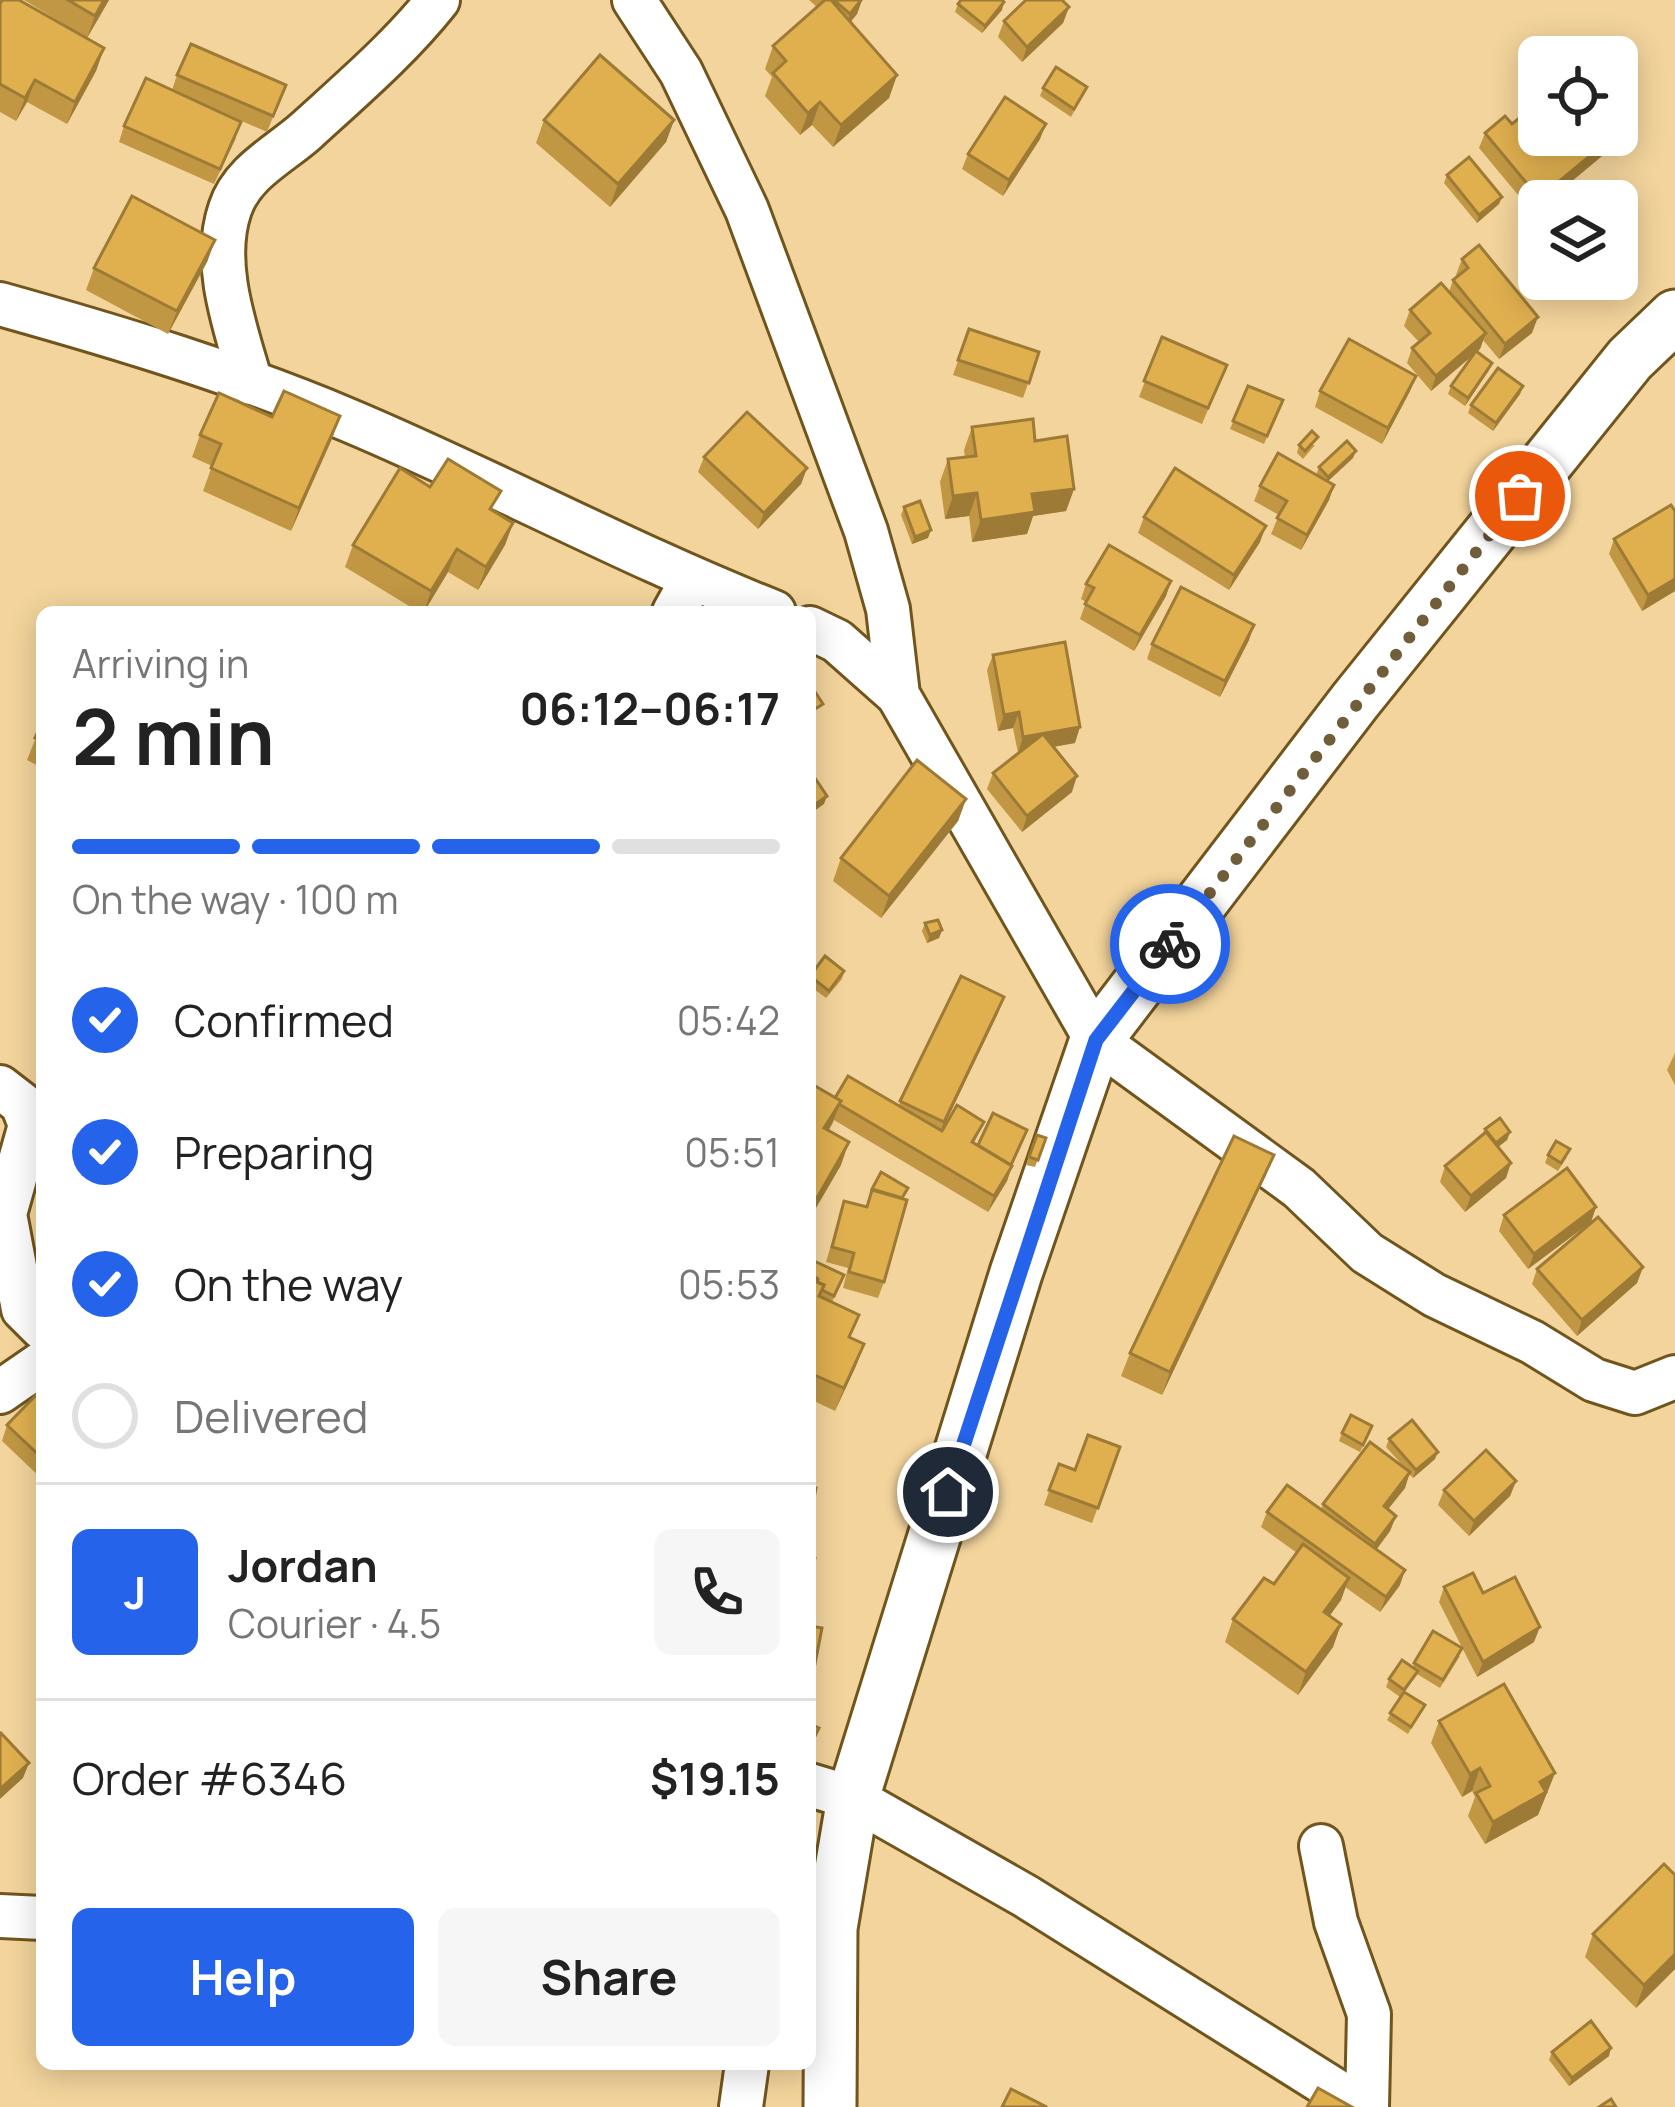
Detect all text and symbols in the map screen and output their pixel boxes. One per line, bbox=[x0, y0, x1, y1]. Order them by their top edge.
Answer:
map controls bbox=[1518, 36, 1638, 300]
button: locate bbox=[1518, 36, 1638, 156]
button: layers bbox=[1518, 180, 1638, 300]
pin bbox=[1469, 445, 1571, 547]
icon: bag bbox=[1487, 463, 1553, 529]
text: Arriving in bbox=[72, 636, 249, 690]
text: 06:12–06:17 bbox=[519, 677, 780, 739]
text: 2 min bbox=[72, 682, 275, 788]
text: On the way · 100 m bbox=[72, 872, 399, 926]
courier bbox=[1110, 884, 1230, 1004]
icon: bike bbox=[1137, 911, 1203, 977]
icon: check bbox=[72, 987, 138, 1053]
text: Confirmed bbox=[174, 989, 394, 1051]
text: 05:42 bbox=[677, 993, 780, 1047]
icon: check bbox=[72, 1119, 138, 1185]
text: Preparing bbox=[174, 1121, 374, 1183]
text: 05:51 bbox=[684, 1125, 780, 1179]
icon: check bbox=[72, 1251, 138, 1317]
text: On the way bbox=[174, 1253, 403, 1315]
text: 05:53 bbox=[678, 1257, 780, 1311]
text: Delivered bbox=[174, 1385, 369, 1447]
pin bbox=[897, 1441, 999, 1543]
icon: home bbox=[915, 1459, 981, 1525]
button: phone bbox=[654, 1529, 780, 1655]
text: Jordan bbox=[228, 1534, 378, 1596]
text: J bbox=[124, 1561, 146, 1623]
text: Courier · 4.5 bbox=[228, 1596, 441, 1650]
text: Order #6346 bbox=[72, 1747, 347, 1809]
text: $19.15 bbox=[650, 1747, 780, 1809]
button: Help bbox=[72, 1908, 414, 2046]
button: Share bbox=[438, 1908, 780, 2046]

